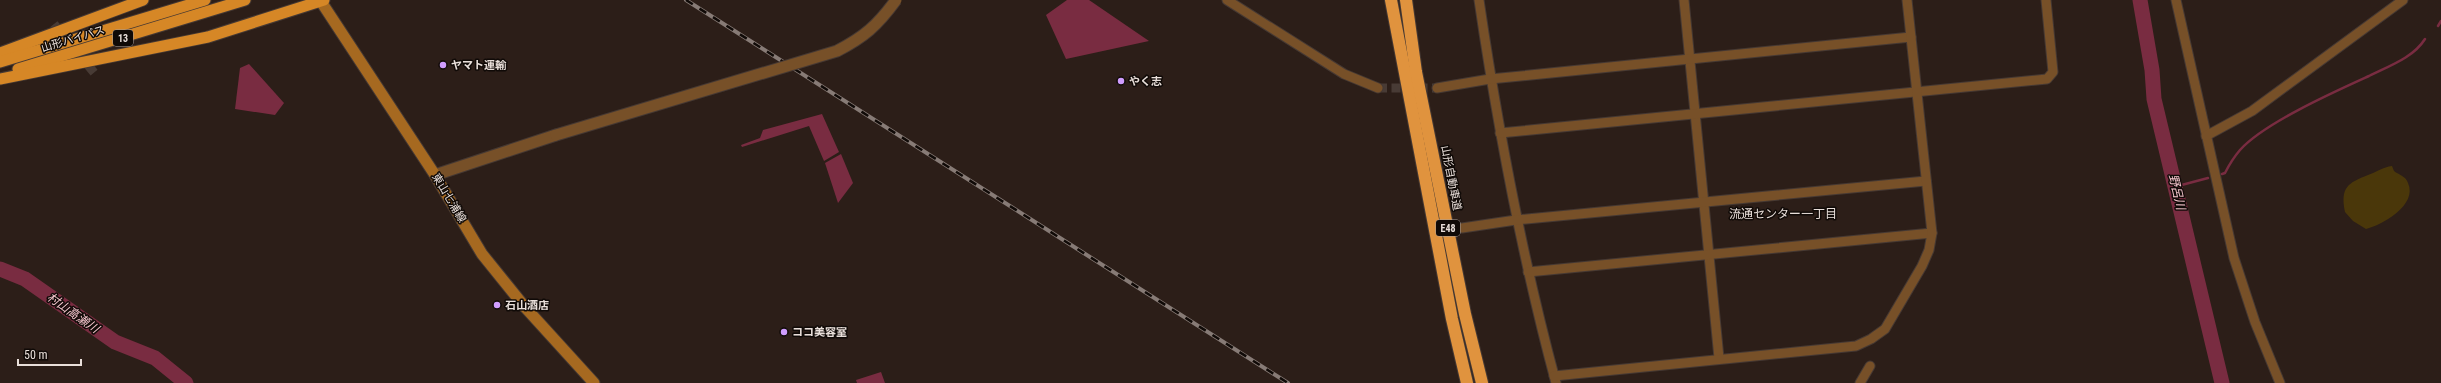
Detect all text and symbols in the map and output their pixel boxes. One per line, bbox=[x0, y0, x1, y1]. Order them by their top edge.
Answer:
street label: 山形バイパス bbox=[40, 23, 106, 55]
road number: 13 bbox=[113, 30, 133, 46]
place label: ヤマト運輸 bbox=[451, 59, 507, 72]
marker: ヤマト運輸 bbox=[438, 60, 448, 70]
place label: やく志 bbox=[1129, 75, 1162, 88]
marker: やく志 bbox=[1116, 76, 1126, 86]
street label: 山形自動車道 bbox=[1438, 144, 1464, 212]
street label: 東山七浦線 bbox=[429, 171, 469, 225]
water label: 野呂川 bbox=[2166, 173, 2188, 213]
district label: 流通センター一丁目 bbox=[1729, 207, 1837, 221]
road number: E48 bbox=[1436, 220, 1460, 236]
water label: 村山高瀬川 bbox=[44, 290, 103, 337]
place label: 石山酒店 bbox=[505, 299, 549, 312]
marker: 石山酒店 bbox=[492, 300, 502, 310]
place label: ココ美容室 bbox=[792, 326, 847, 339]
marker: ココ美容室 bbox=[779, 327, 789, 337]
scale bar bbox=[18, 341, 81, 367]
text: 50 m bbox=[24, 348, 48, 362]

